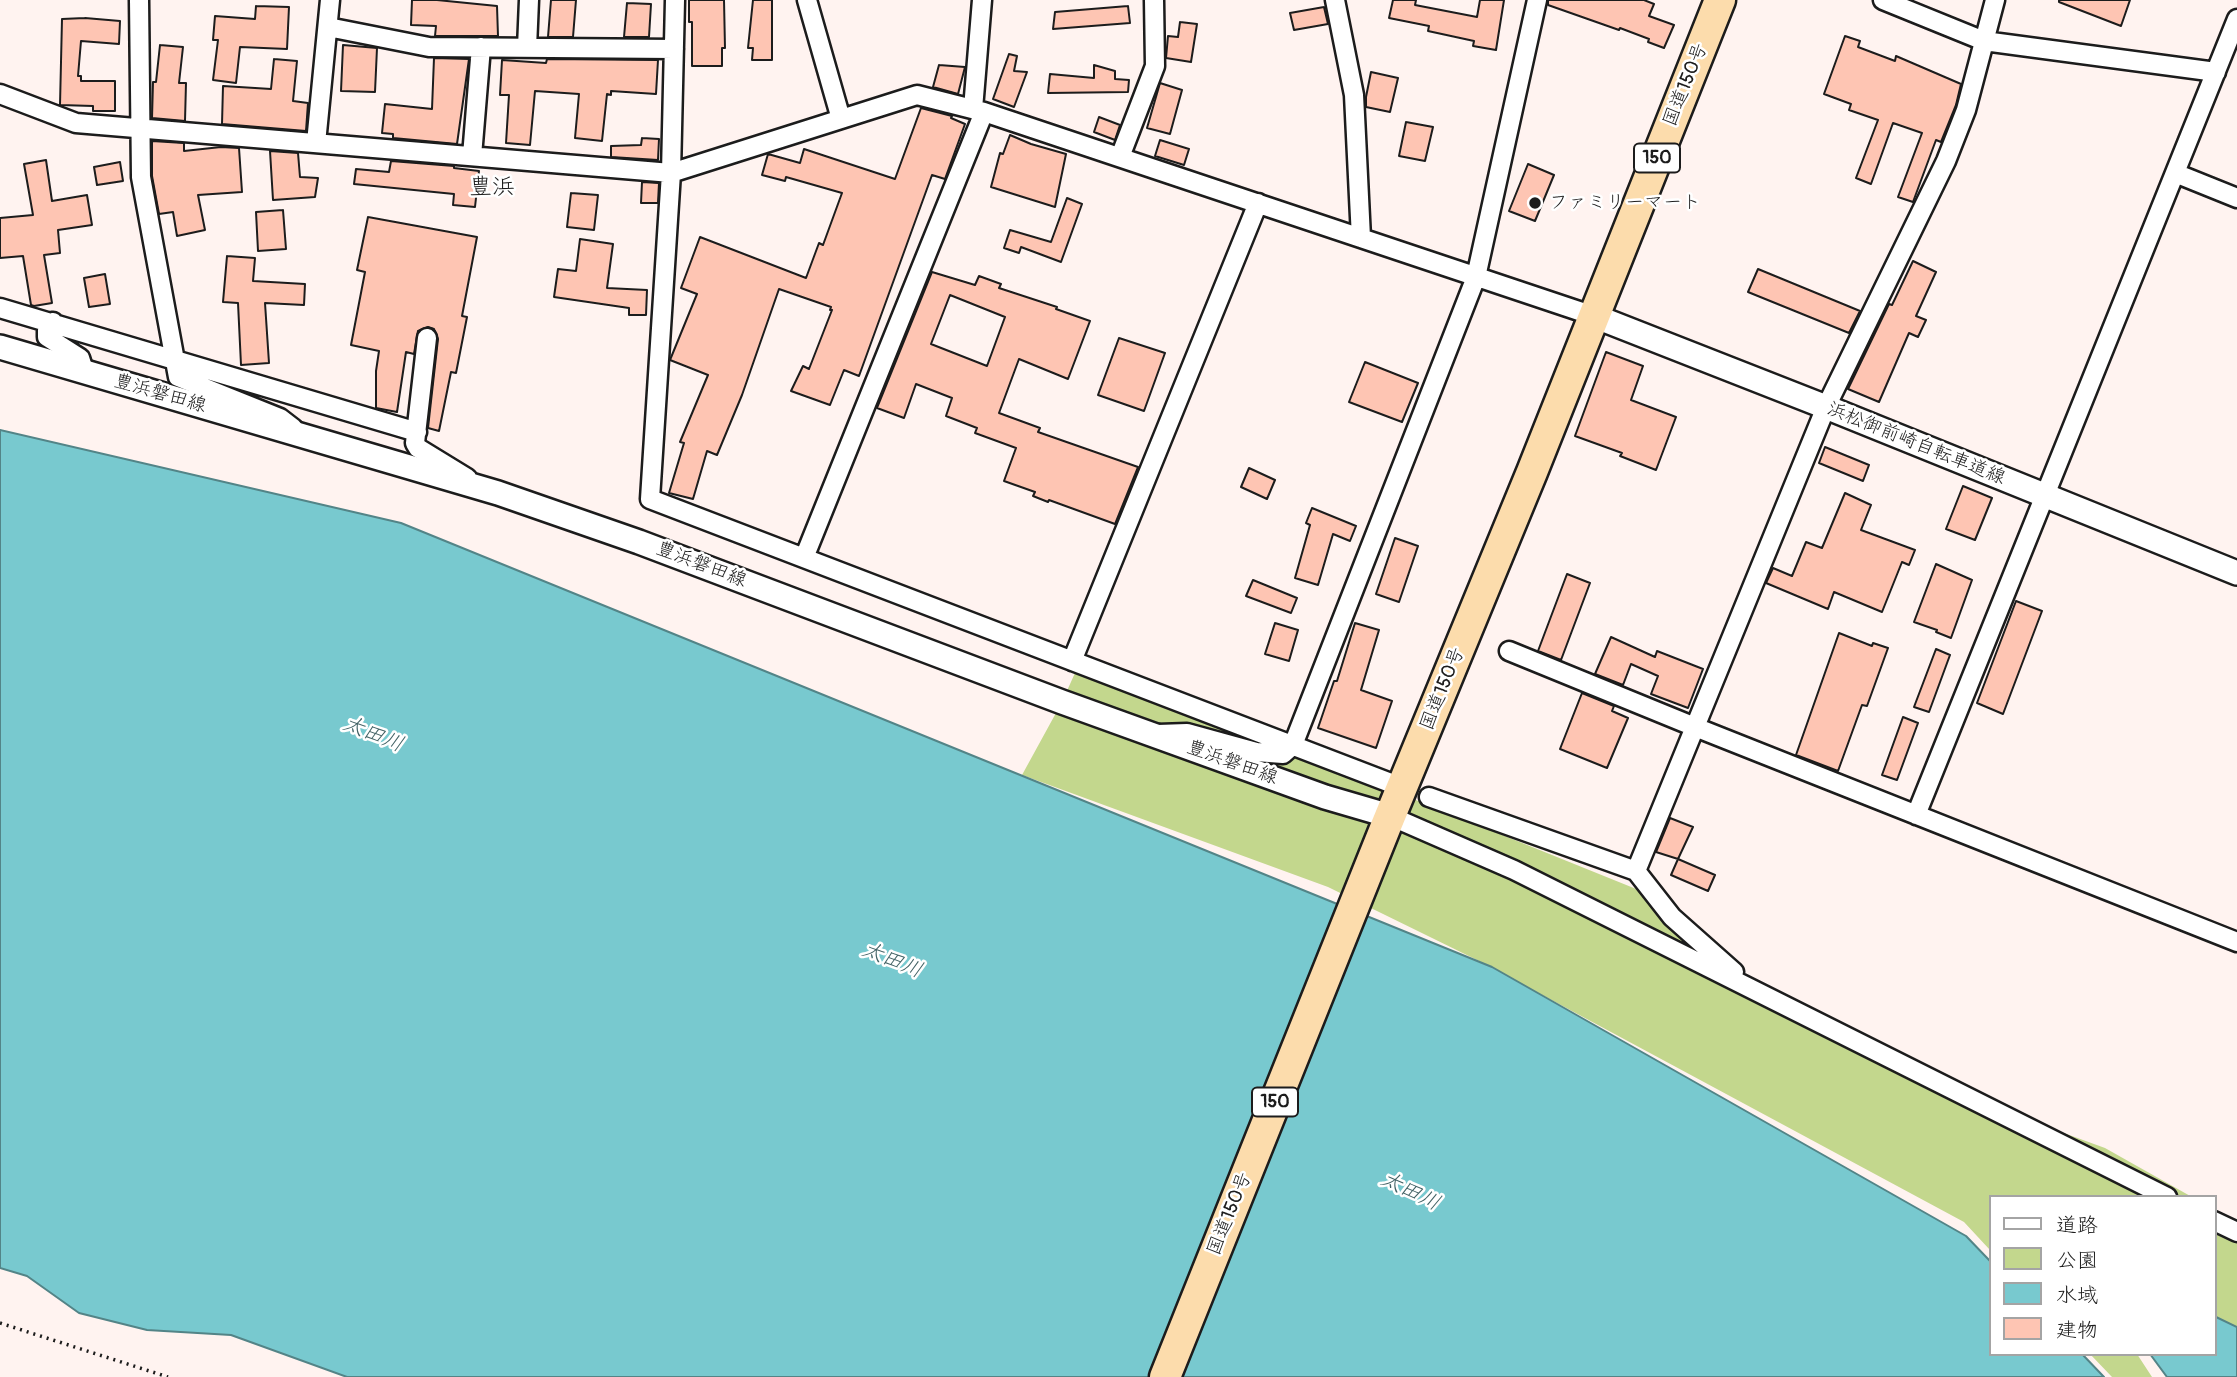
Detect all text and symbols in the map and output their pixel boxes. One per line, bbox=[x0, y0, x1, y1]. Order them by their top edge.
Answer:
street label: 国道150号 bbox=[1659, 40, 1713, 130]
road number: 150 bbox=[1634, 144, 1680, 173]
district label: 豊浜 bbox=[469, 174, 515, 202]
place label: ファミリーマート bbox=[1549, 192, 1701, 214]
marker: ファミリーマート bbox=[1527, 195, 1543, 211]
street label: 豊浜磐田線 bbox=[111, 370, 209, 418]
street label: 浜松御前崎自転車道線 bbox=[1824, 398, 2008, 490]
street label: 豊浜磐田線 bbox=[653, 537, 749, 593]
street label: 国道150号 bbox=[1416, 644, 1470, 734]
water label: 太田川 bbox=[339, 712, 407, 758]
street label: 豊浜磐田線 bbox=[1183, 736, 1281, 790]
water label: 太田川 bbox=[858, 938, 926, 984]
road number: 150 bbox=[1252, 1087, 1298, 1116]
water label: 太田川 bbox=[1376, 1167, 1444, 1217]
street label: 国道150号 bbox=[1203, 1169, 1257, 1259]
legend bbox=[1988, 1195, 2216, 1356]
text: 道路 bbox=[2056, 1212, 2098, 1239]
text: 公園 bbox=[2056, 1247, 2098, 1274]
text: 水域 bbox=[2056, 1282, 2098, 1309]
text: 建物 bbox=[2056, 1317, 2098, 1344]

